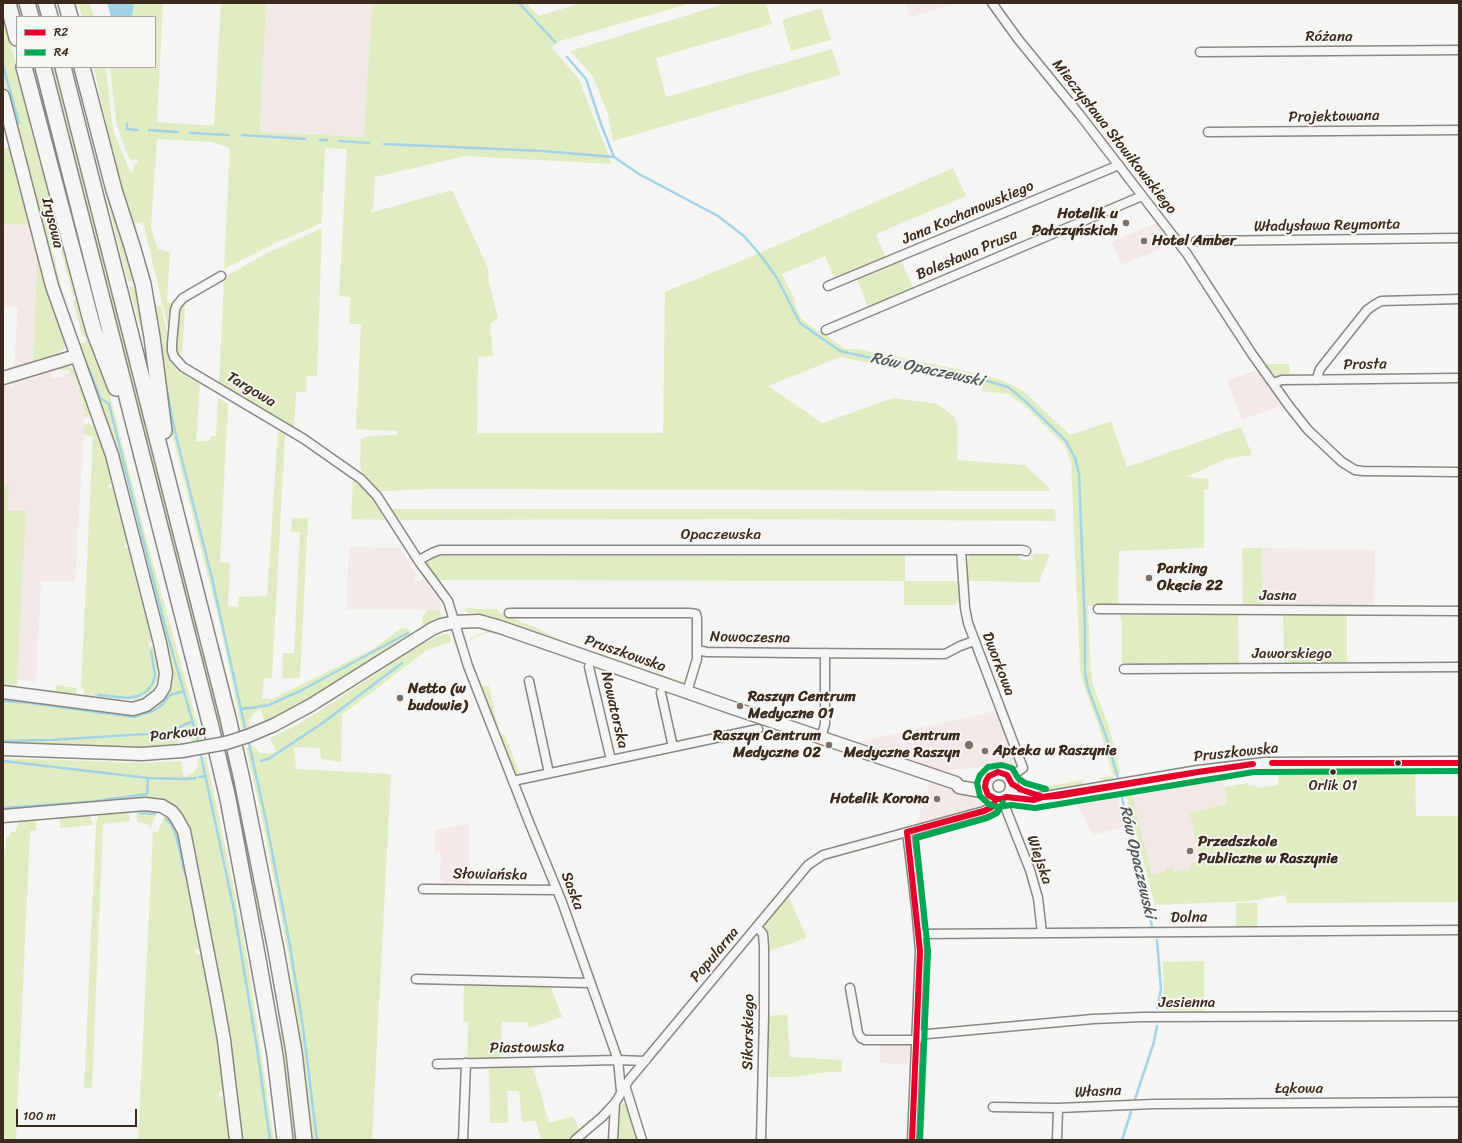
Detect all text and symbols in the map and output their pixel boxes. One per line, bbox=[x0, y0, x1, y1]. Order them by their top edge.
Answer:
legend bbox=[16, 16, 156, 68]
text: R2 bbox=[54, 21, 68, 43]
street label: Różana bbox=[1306, 28, 1352, 46]
text: R4 bbox=[54, 41, 69, 63]
street label: Mieczysława Słowikowskiego bbox=[1048, 56, 1180, 218]
street label: Projektowana bbox=[1288, 107, 1380, 127]
street label: Jana Kochanowskiego bbox=[899, 177, 1037, 249]
street label: Irysowa bbox=[37, 196, 67, 250]
place label: Hotelik u Pałczyńskich bbox=[1032, 205, 1118, 240]
street label: Władysława Reymonta bbox=[1254, 216, 1400, 236]
marker: Hotelik u Pałczyńskich bbox=[1121, 218, 1131, 228]
street label: Bolesława Prusa bbox=[914, 226, 1020, 284]
place label: Hotel Amber bbox=[1152, 232, 1236, 250]
marker: Hotel Amber bbox=[1139, 236, 1149, 246]
water label: Rów Opaczewski bbox=[869, 349, 985, 391]
street label: Prosta bbox=[1343, 356, 1387, 374]
street label: Targowa bbox=[223, 368, 279, 412]
street label: Opaczewska bbox=[681, 526, 761, 544]
place label: Parking Okęcie 22 bbox=[1157, 560, 1223, 595]
marker: Parking Okęcie 22 bbox=[1144, 573, 1154, 583]
street label: Jasna bbox=[1259, 587, 1297, 605]
street label: Nowoczesna bbox=[710, 628, 790, 648]
street label: Dworkowa bbox=[978, 630, 1018, 698]
street label: Pruszkowska bbox=[582, 632, 668, 676]
street label: Jaworskiego bbox=[1252, 645, 1332, 663]
street label: Nowatorska bbox=[596, 670, 632, 750]
place label: Netto (w budowie) bbox=[408, 680, 467, 715]
place label: Raszyn Centrum Medyczne 01 bbox=[748, 688, 856, 723]
marker: Netto (w budowie) bbox=[395, 693, 405, 703]
marker: Raszyn Centrum Medyczne 01 bbox=[735, 701, 745, 711]
street label: Parkowa bbox=[149, 722, 207, 746]
place label: Raszyn Centrum Medyczne 02 bbox=[713, 727, 821, 762]
place label: Centrum Medyczne Raszyn bbox=[844, 727, 960, 762]
marker: Centrum Medyczne Raszyn bbox=[963, 739, 975, 751]
marker: Raszyn Centrum Medyczne 02 bbox=[824, 740, 834, 750]
street label: Pruszkowska bbox=[1193, 740, 1279, 766]
place label: Apteka w Raszynie bbox=[993, 742, 1116, 760]
marker: Apteka w Raszynie bbox=[980, 746, 990, 756]
unlabelled marker bbox=[1393, 758, 1403, 768]
marker: Orlik 01 bbox=[1328, 767, 1338, 777]
place label: Orlik 01 bbox=[1309, 778, 1357, 794]
place label: Hotelik Korona bbox=[830, 790, 929, 808]
marker: Hotelik Korona bbox=[932, 794, 942, 804]
water label: Rów Opaczewski bbox=[1115, 804, 1159, 920]
street label: Wiejska bbox=[1022, 833, 1056, 887]
place label: Przedszkole Publiczne w Raszynie bbox=[1198, 833, 1338, 868]
marker: Przedszkole Publiczne w Raszynie bbox=[1185, 846, 1195, 856]
street label: Słowiańska bbox=[453, 865, 527, 885]
street label: Saska bbox=[557, 869, 587, 913]
street label: Dolna bbox=[1171, 909, 1207, 927]
street label: Popularna bbox=[687, 924, 743, 986]
street label: Sikorskiego bbox=[739, 994, 759, 1070]
street label: Jesienna bbox=[1159, 994, 1215, 1012]
street label: Piastowska bbox=[490, 1038, 564, 1058]
street label: Łąkowa bbox=[1275, 1080, 1323, 1098]
street label: Własna bbox=[1074, 1082, 1122, 1102]
scale bar bbox=[18, 1101, 139, 1127]
text: 100 m bbox=[23, 1105, 56, 1127]

